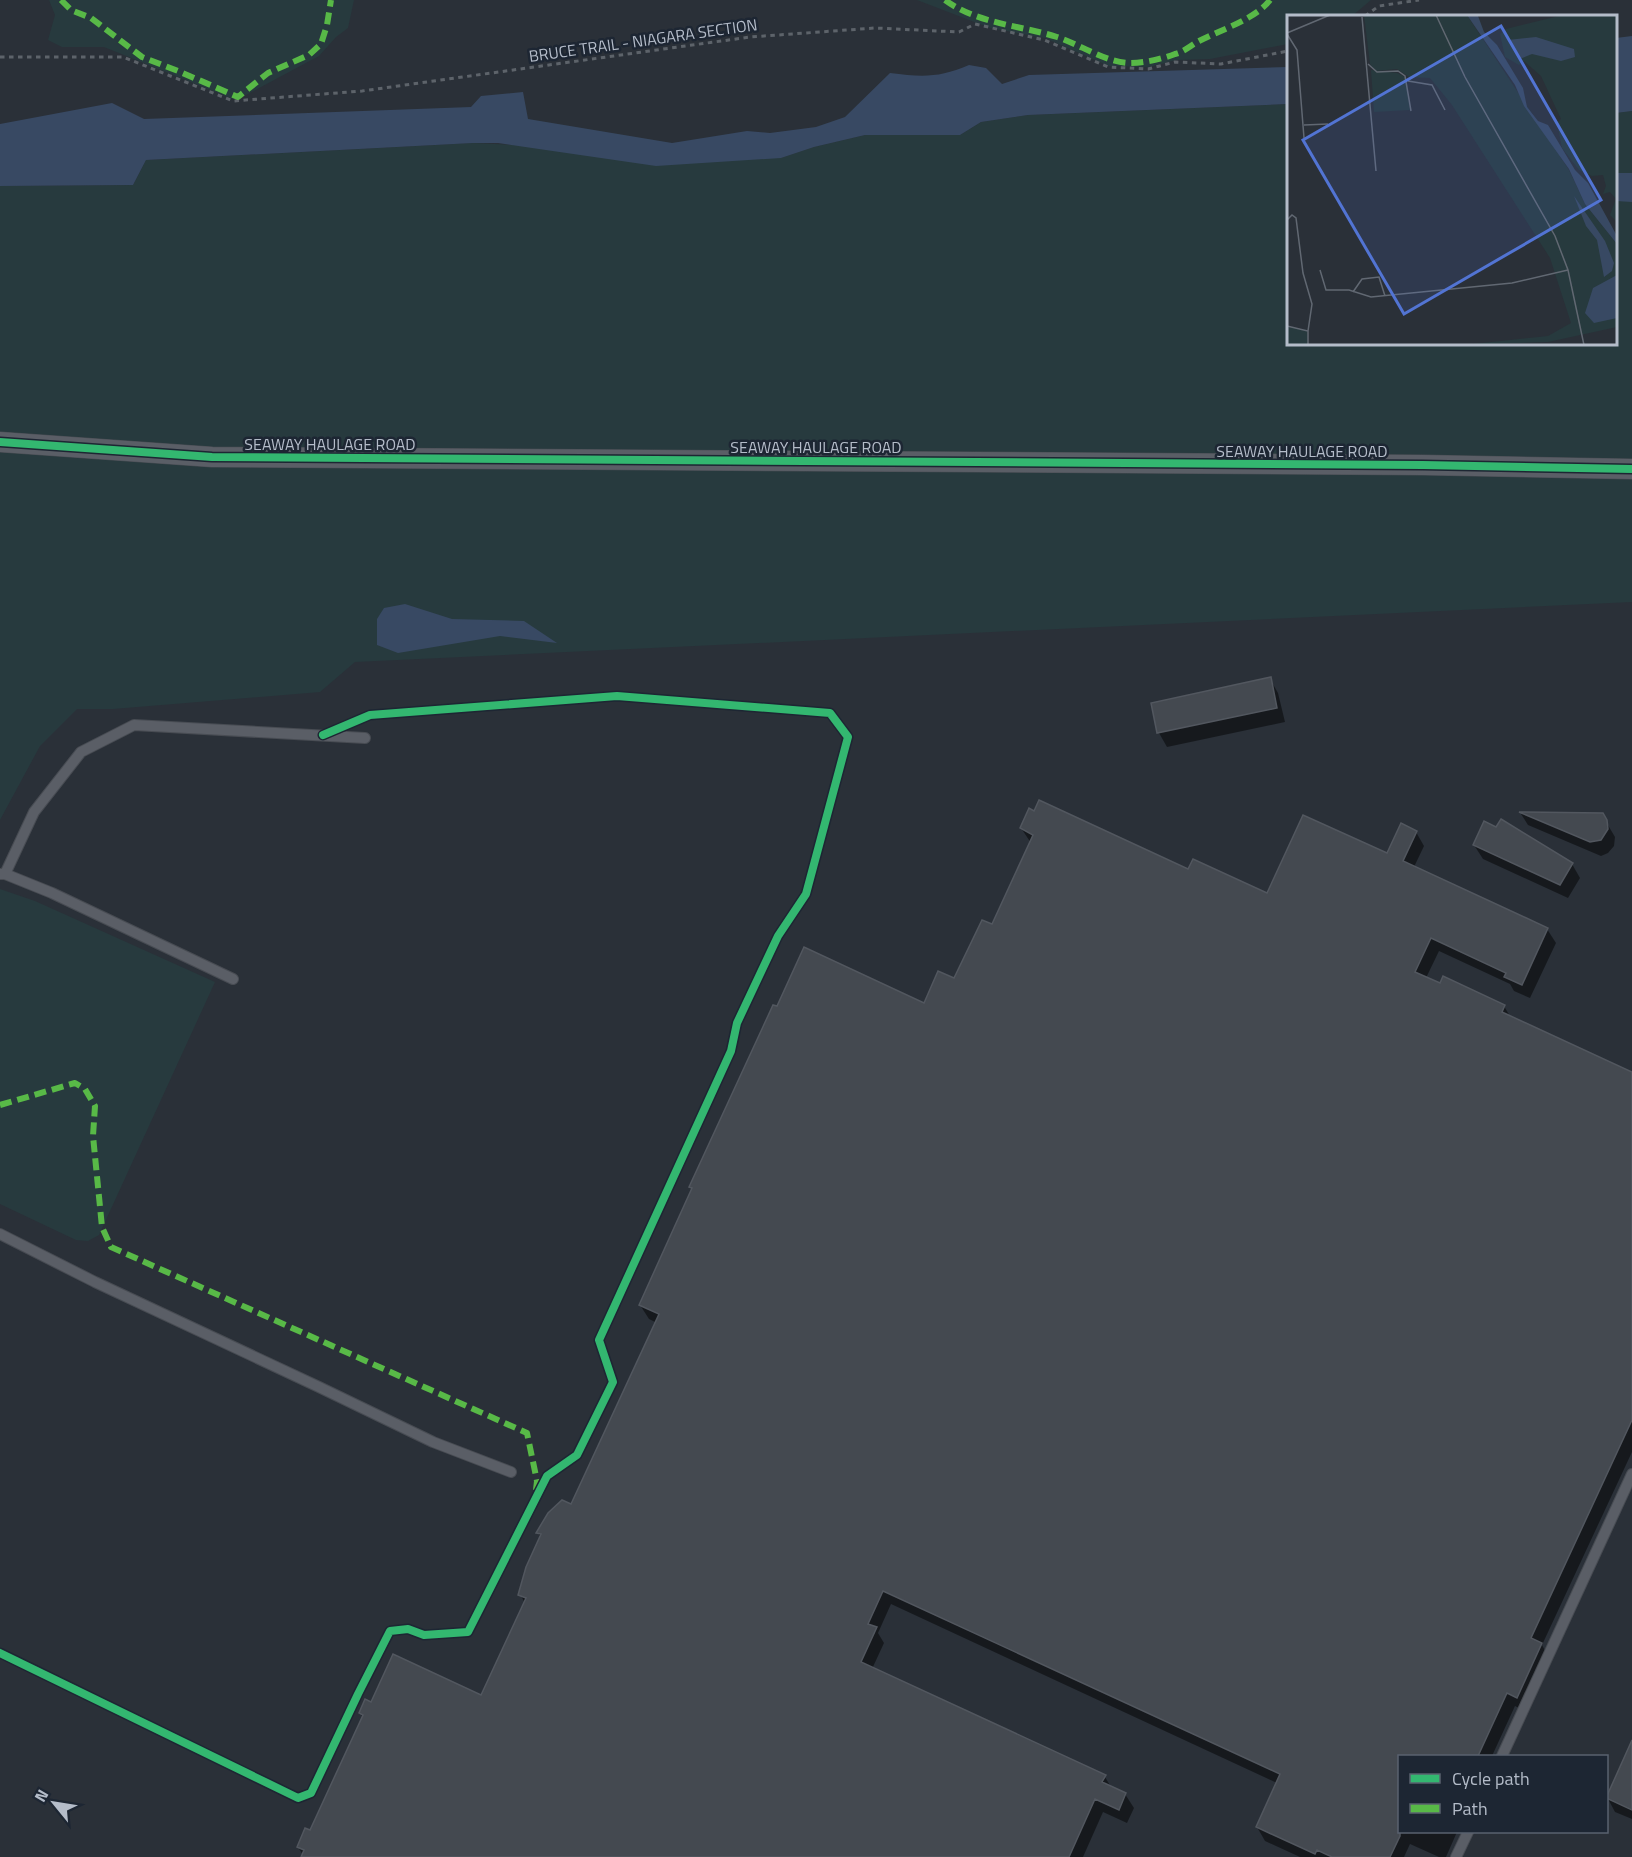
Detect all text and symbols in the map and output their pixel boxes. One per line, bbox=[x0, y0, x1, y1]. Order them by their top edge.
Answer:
street label: BRUCE TRAIL - NIAGARA SECTION bbox=[527, 12, 759, 68]
inset map bbox=[1287, 15, 1617, 345]
street label: SEAWAY HAULAGE ROAD bbox=[244, 432, 416, 456]
street label: SEAWAY HAULAGE ROAD bbox=[730, 435, 902, 459]
street label: SEAWAY HAULAGE ROAD bbox=[1216, 439, 1388, 463]
legend bbox=[1398, 1755, 1608, 1833]
text: Cycle path bbox=[1452, 1765, 1530, 1792]
north arrow bbox=[24, 1773, 84, 1833]
text: N bbox=[28, 1785, 54, 1806]
text: Path bbox=[1452, 1795, 1488, 1822]

